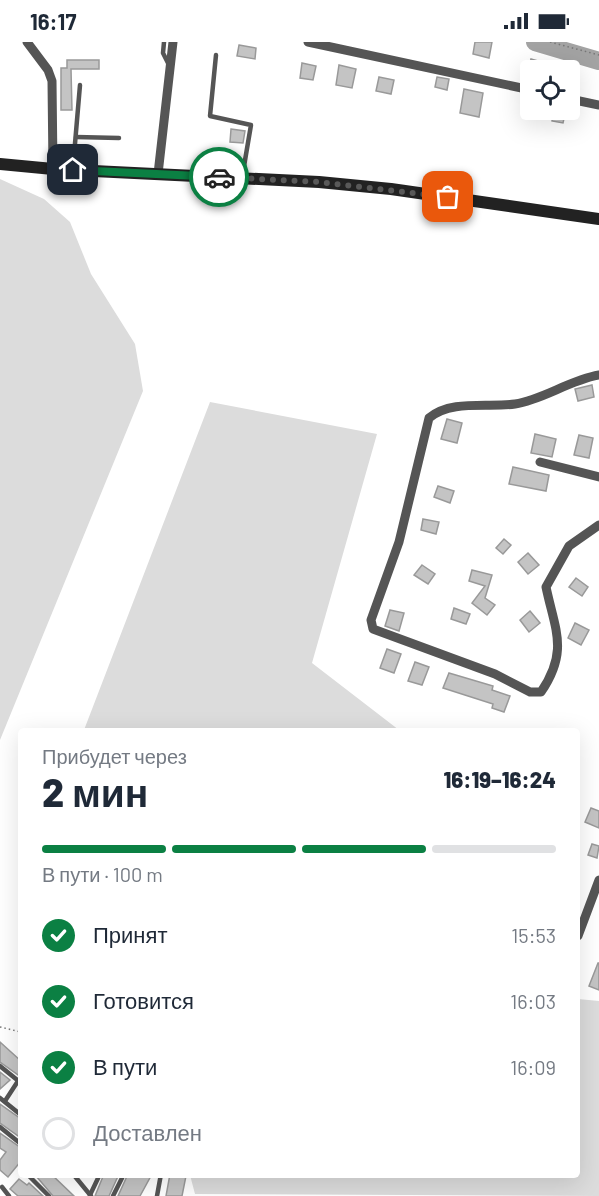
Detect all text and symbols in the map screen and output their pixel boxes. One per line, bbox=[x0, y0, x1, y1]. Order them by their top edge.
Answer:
text: 16:17 bbox=[30, 8, 76, 34]
map controls bbox=[520, 60, 580, 120]
button: locate bbox=[520, 60, 580, 120]
pin bbox=[47, 144, 98, 195]
courier bbox=[189, 147, 249, 207]
icon: home bbox=[56, 153, 89, 186]
icon: car bbox=[203, 161, 236, 194]
pin bbox=[422, 171, 473, 222]
icon: bag bbox=[431, 180, 464, 213]
text: Прибудет через bbox=[42, 744, 187, 768]
text: 16:19–16:24 bbox=[444, 766, 556, 792]
text: 2 мин bbox=[42, 768, 148, 815]
text: В пути · 100 m bbox=[42, 862, 163, 886]
icon: check bbox=[42, 919, 75, 952]
text: Принят bbox=[93, 921, 167, 947]
text: 15:53 bbox=[511, 923, 556, 947]
icon: check bbox=[42, 985, 75, 1018]
text: Готовится bbox=[93, 987, 194, 1013]
text: 16:03 bbox=[510, 989, 556, 1013]
icon: check bbox=[42, 1051, 75, 1084]
text: В пути bbox=[93, 1053, 157, 1079]
text: 16:09 bbox=[510, 1055, 556, 1079]
text: Доставлен bbox=[93, 1119, 202, 1145]

